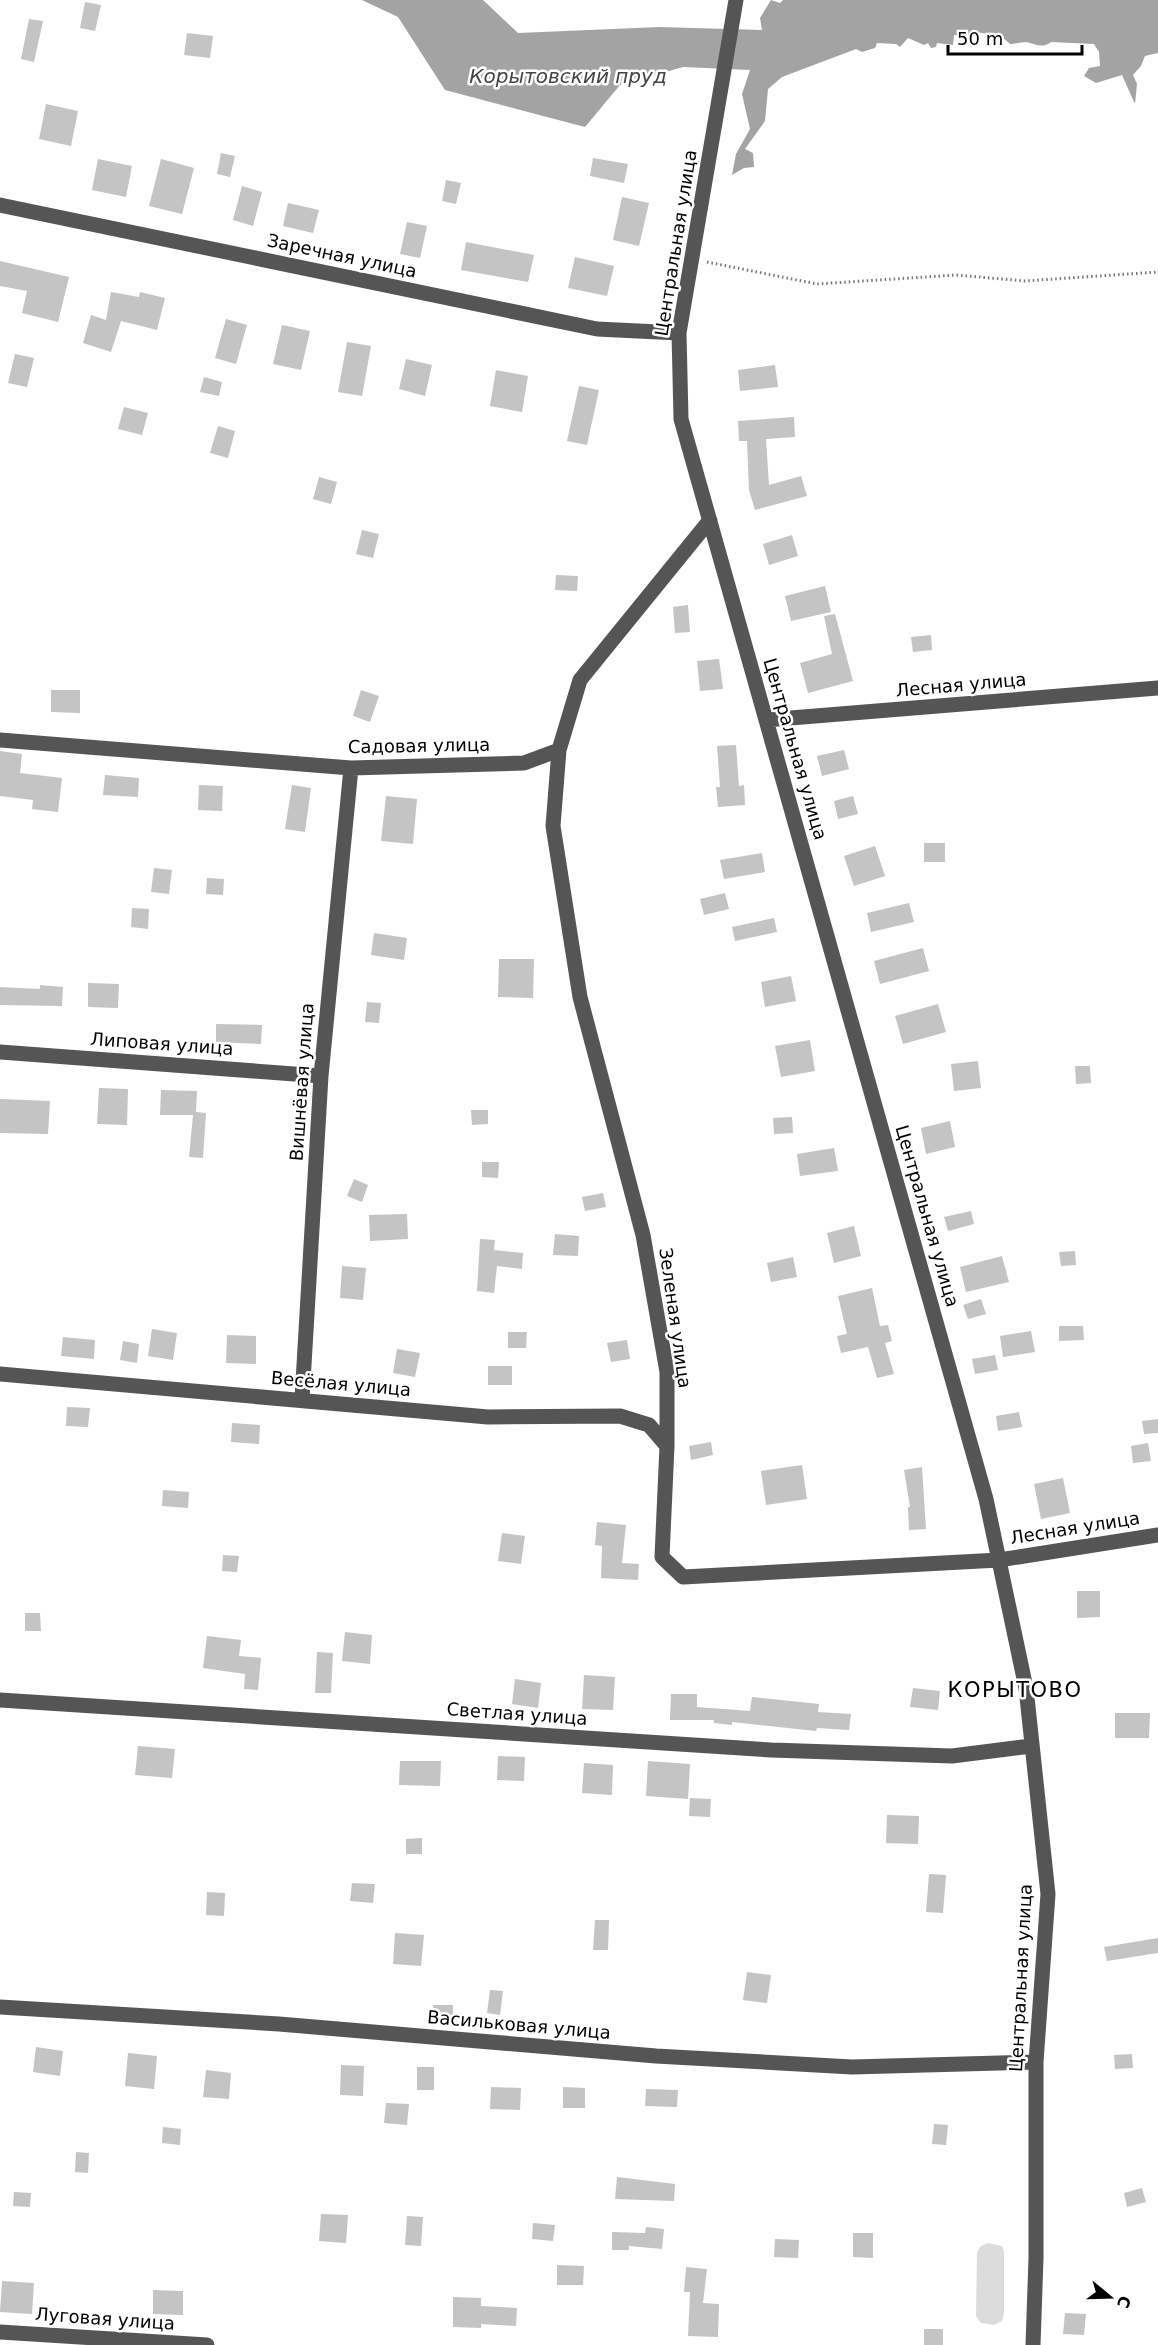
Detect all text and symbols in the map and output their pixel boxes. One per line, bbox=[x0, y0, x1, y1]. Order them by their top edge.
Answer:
scale bar bbox=[948, 18, 1082, 56]
text: 50 m bbox=[957, 28, 1003, 49]
water label: Корытовский пруд bbox=[469, 64, 667, 88]
street label: Центральная улица bbox=[650, 148, 701, 338]
street label: Заречная улица bbox=[265, 229, 419, 282]
street label: Центральная улица bbox=[759, 655, 832, 842]
street label: Лесная улица bbox=[895, 668, 1027, 701]
street label: Садовая улица bbox=[348, 734, 490, 757]
street label: Вишнёвая улица bbox=[285, 1002, 318, 1162]
street label: Липовая улица bbox=[90, 1028, 234, 1059]
street label: Центральная улица bbox=[891, 1122, 964, 1309]
street label: Зеленая улица bbox=[655, 1246, 696, 1390]
street label: Весёлая улица bbox=[270, 1367, 412, 1400]
street label: Лесная улица bbox=[1009, 1507, 1141, 1548]
district label: КОРЫТОВО bbox=[948, 1678, 1082, 1702]
street label: Светлая улица bbox=[446, 1698, 588, 1729]
street label: Центральная улица bbox=[1005, 1883, 1036, 2073]
street label: Васильковая улица bbox=[426, 2006, 612, 2043]
north arrow bbox=[1080, 2267, 1140, 2327]
text: С bbox=[1113, 2293, 1135, 2310]
street label: Луговая улица bbox=[34, 2303, 176, 2334]

